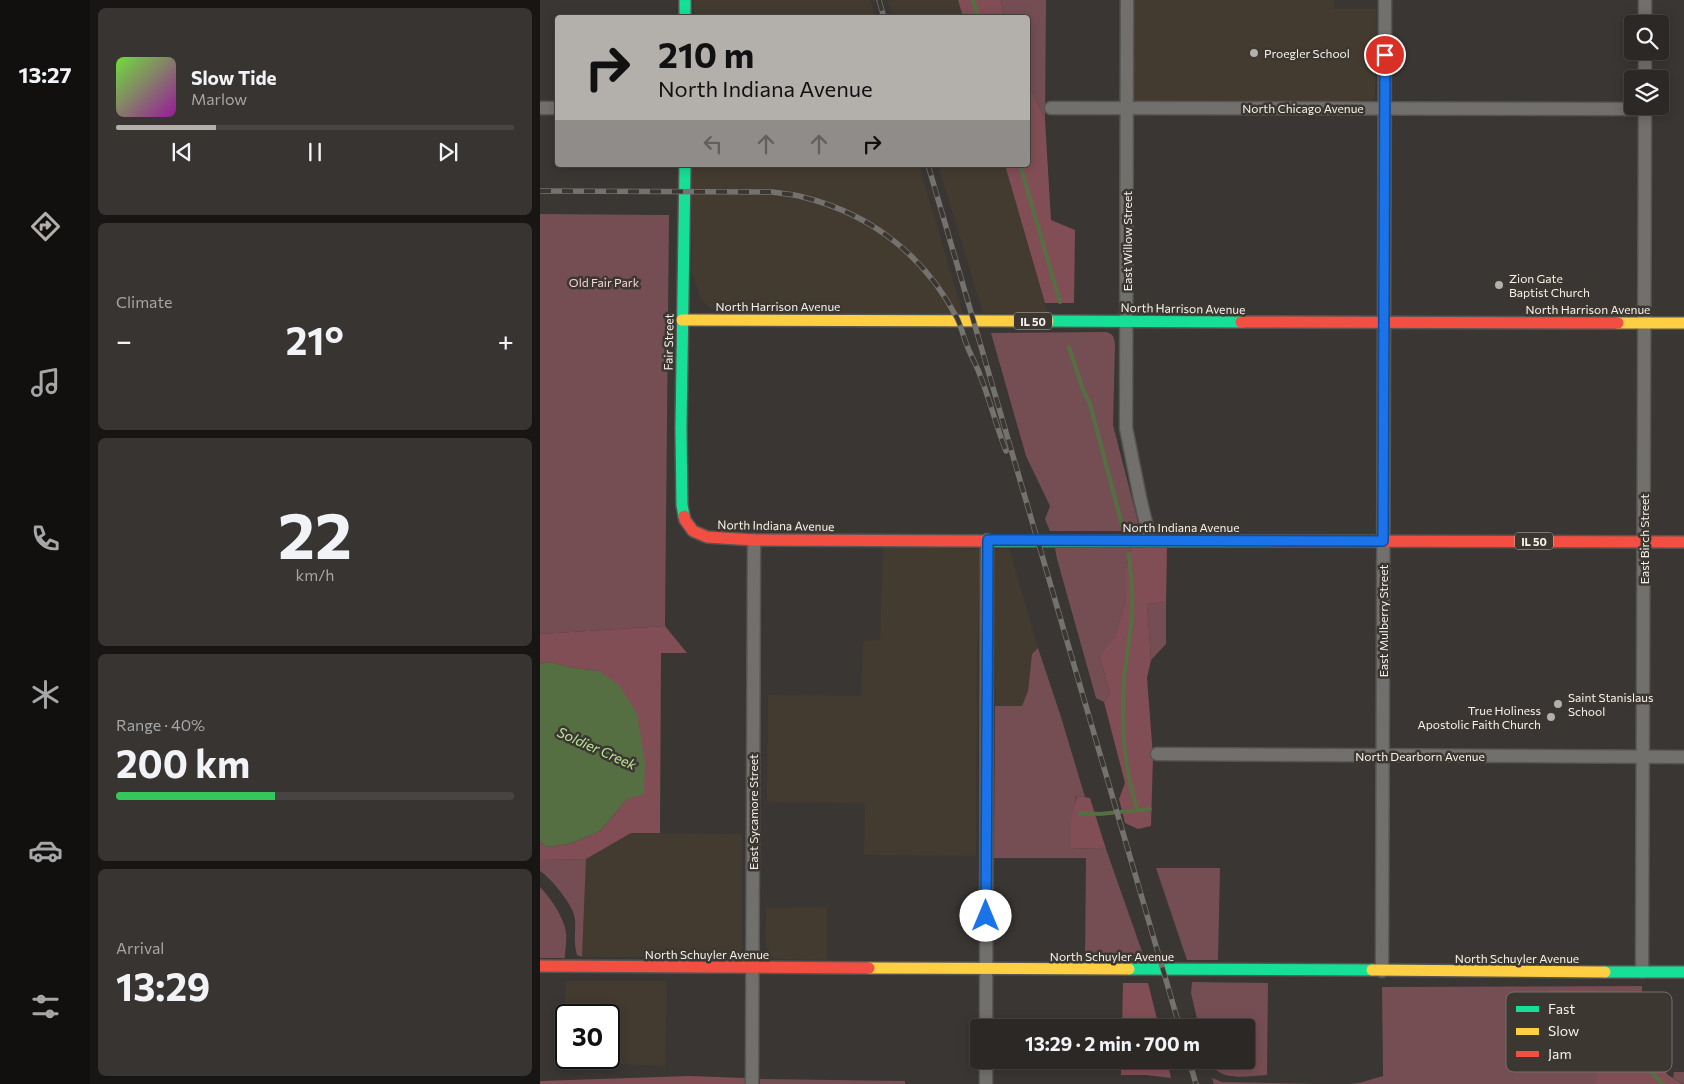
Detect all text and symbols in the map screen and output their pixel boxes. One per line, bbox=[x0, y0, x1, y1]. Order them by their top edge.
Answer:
map controls bbox=[1624, 15, 1669, 115]
button: search bbox=[1624, 15, 1669, 60]
text: 210 m bbox=[658, 32, 754, 75]
pin bbox=[1364, 34, 1406, 76]
icon: right bbox=[575, 35, 640, 100]
icon: arrive bbox=[1371, 41, 1399, 69]
place label: Proegler School bbox=[1264, 46, 1350, 60]
marker: Proegler School bbox=[1248, 47, 1260, 59]
text: 13:27 bbox=[18, 61, 72, 88]
text: Slow Tide bbox=[191, 66, 277, 89]
button: layers bbox=[1624, 70, 1669, 115]
text: North Indiana Avenue bbox=[658, 75, 873, 102]
text: Marlow bbox=[191, 89, 247, 108]
street label: North Chicago Avenue bbox=[1242, 101, 1364, 115]
icon: left bbox=[699, 130, 727, 158]
icon: ahead bbox=[752, 130, 780, 158]
icon: ahead bbox=[805, 130, 833, 158]
icon: right bbox=[858, 130, 886, 158]
icon: previous bbox=[168, 138, 196, 166]
icon: pause bbox=[301, 138, 329, 166]
icon: next bbox=[434, 138, 462, 166]
street label: East Willow Street bbox=[1120, 191, 1134, 291]
icon: directions bbox=[28, 209, 63, 244]
place label: Zion Gate Baptist Church bbox=[1509, 271, 1590, 299]
park label: Old Fair Park bbox=[569, 275, 640, 289]
marker: Zion Gate Baptist Church bbox=[1493, 279, 1505, 291]
text: Climate bbox=[116, 292, 172, 311]
street label: North Harrison Avenue bbox=[716, 299, 840, 313]
street label: North Harrison Avenue bbox=[1120, 300, 1246, 316]
street label: North Harrison Avenue bbox=[1526, 302, 1650, 316]
road number: IL 50 bbox=[1014, 312, 1052, 330]
street label: Fair Street bbox=[661, 313, 675, 371]
text: 21° bbox=[286, 316, 344, 363]
text: − bbox=[116, 323, 132, 357]
text: + bbox=[498, 323, 514, 357]
icon: music bbox=[28, 365, 63, 400]
text: 22 bbox=[278, 493, 352, 572]
street label: East Birch Street bbox=[1637, 494, 1651, 584]
street label: North Indiana Avenue bbox=[717, 517, 835, 533]
street label: North Indiana Avenue bbox=[1122, 520, 1240, 534]
icon: phone bbox=[28, 521, 63, 556]
road number: IL 50 bbox=[1515, 532, 1553, 550]
text: km/h bbox=[296, 565, 334, 584]
street label: East Mulberry Street bbox=[1376, 565, 1390, 677]
icon: climate bbox=[28, 677, 63, 712]
place label: Saint Stanislaus School bbox=[1568, 690, 1654, 718]
marker: Saint Stanislaus School bbox=[1552, 698, 1564, 710]
place label: True Holiness Apostolic Faith Church bbox=[1417, 703, 1541, 731]
marker: True Holiness Apostolic Faith Church bbox=[1545, 711, 1557, 723]
text: Range · 40% bbox=[116, 715, 205, 734]
water label: Soldier Creek bbox=[555, 723, 640, 773]
text: 200 km bbox=[116, 739, 250, 786]
street label: North Dearborn Avenue bbox=[1355, 749, 1485, 763]
street label: East Sycamore Street bbox=[746, 754, 760, 870]
icon: car bbox=[28, 833, 63, 868]
position arrow bbox=[959, 889, 1011, 941]
text: Arrival bbox=[116, 938, 164, 957]
street label: North Schuyler Avenue bbox=[645, 947, 769, 961]
street label: North Schuyler Avenue bbox=[1050, 949, 1174, 963]
street label: North Schuyler Avenue bbox=[1455, 951, 1579, 965]
text: 13:29 bbox=[116, 962, 210, 1009]
icon: filters bbox=[28, 989, 63, 1024]
legend bbox=[1506, 992, 1672, 1072]
text: Fast bbox=[1548, 1000, 1575, 1017]
speed limit sign: 30 bbox=[555, 1004, 620, 1069]
text: Slow bbox=[1548, 1022, 1579, 1039]
text: 13:29 · 2 min · 700 m bbox=[1025, 1032, 1200, 1055]
text: Jam bbox=[1548, 1045, 1572, 1062]

